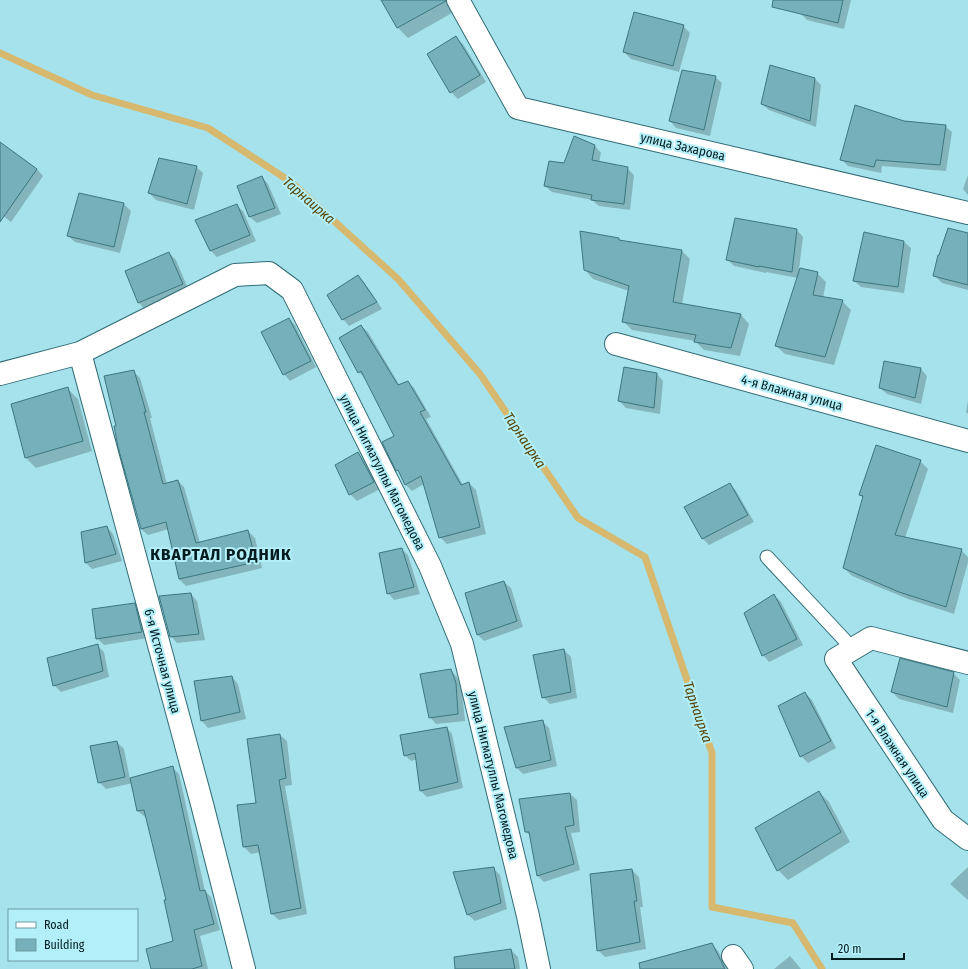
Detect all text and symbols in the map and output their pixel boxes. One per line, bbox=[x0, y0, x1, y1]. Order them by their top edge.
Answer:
street label: улица Захарова bbox=[639, 129, 727, 164]
water label: Тарнаирка bbox=[279, 173, 338, 228]
street label: 4-я Влажная улица bbox=[740, 372, 844, 413]
street label: улица Нигматуллы Магомедова bbox=[337, 392, 428, 553]
water label: Тарнаирка bbox=[500, 409, 549, 471]
district label: КВАРТАЛ РОДНИК bbox=[150, 544, 292, 565]
street label: 6-я Источная улица bbox=[141, 607, 184, 715]
water label: Тарнаирка bbox=[679, 679, 716, 745]
street label: улица Нигматуллы Магомедова bbox=[465, 689, 522, 861]
street label: 1-я Влажная улица bbox=[863, 706, 933, 800]
legend bbox=[8, 909, 138, 961]
text: Road bbox=[44, 918, 69, 932]
scale bar bbox=[832, 935, 904, 961]
text: Building bbox=[44, 938, 85, 952]
text: 20 m bbox=[838, 942, 862, 956]

